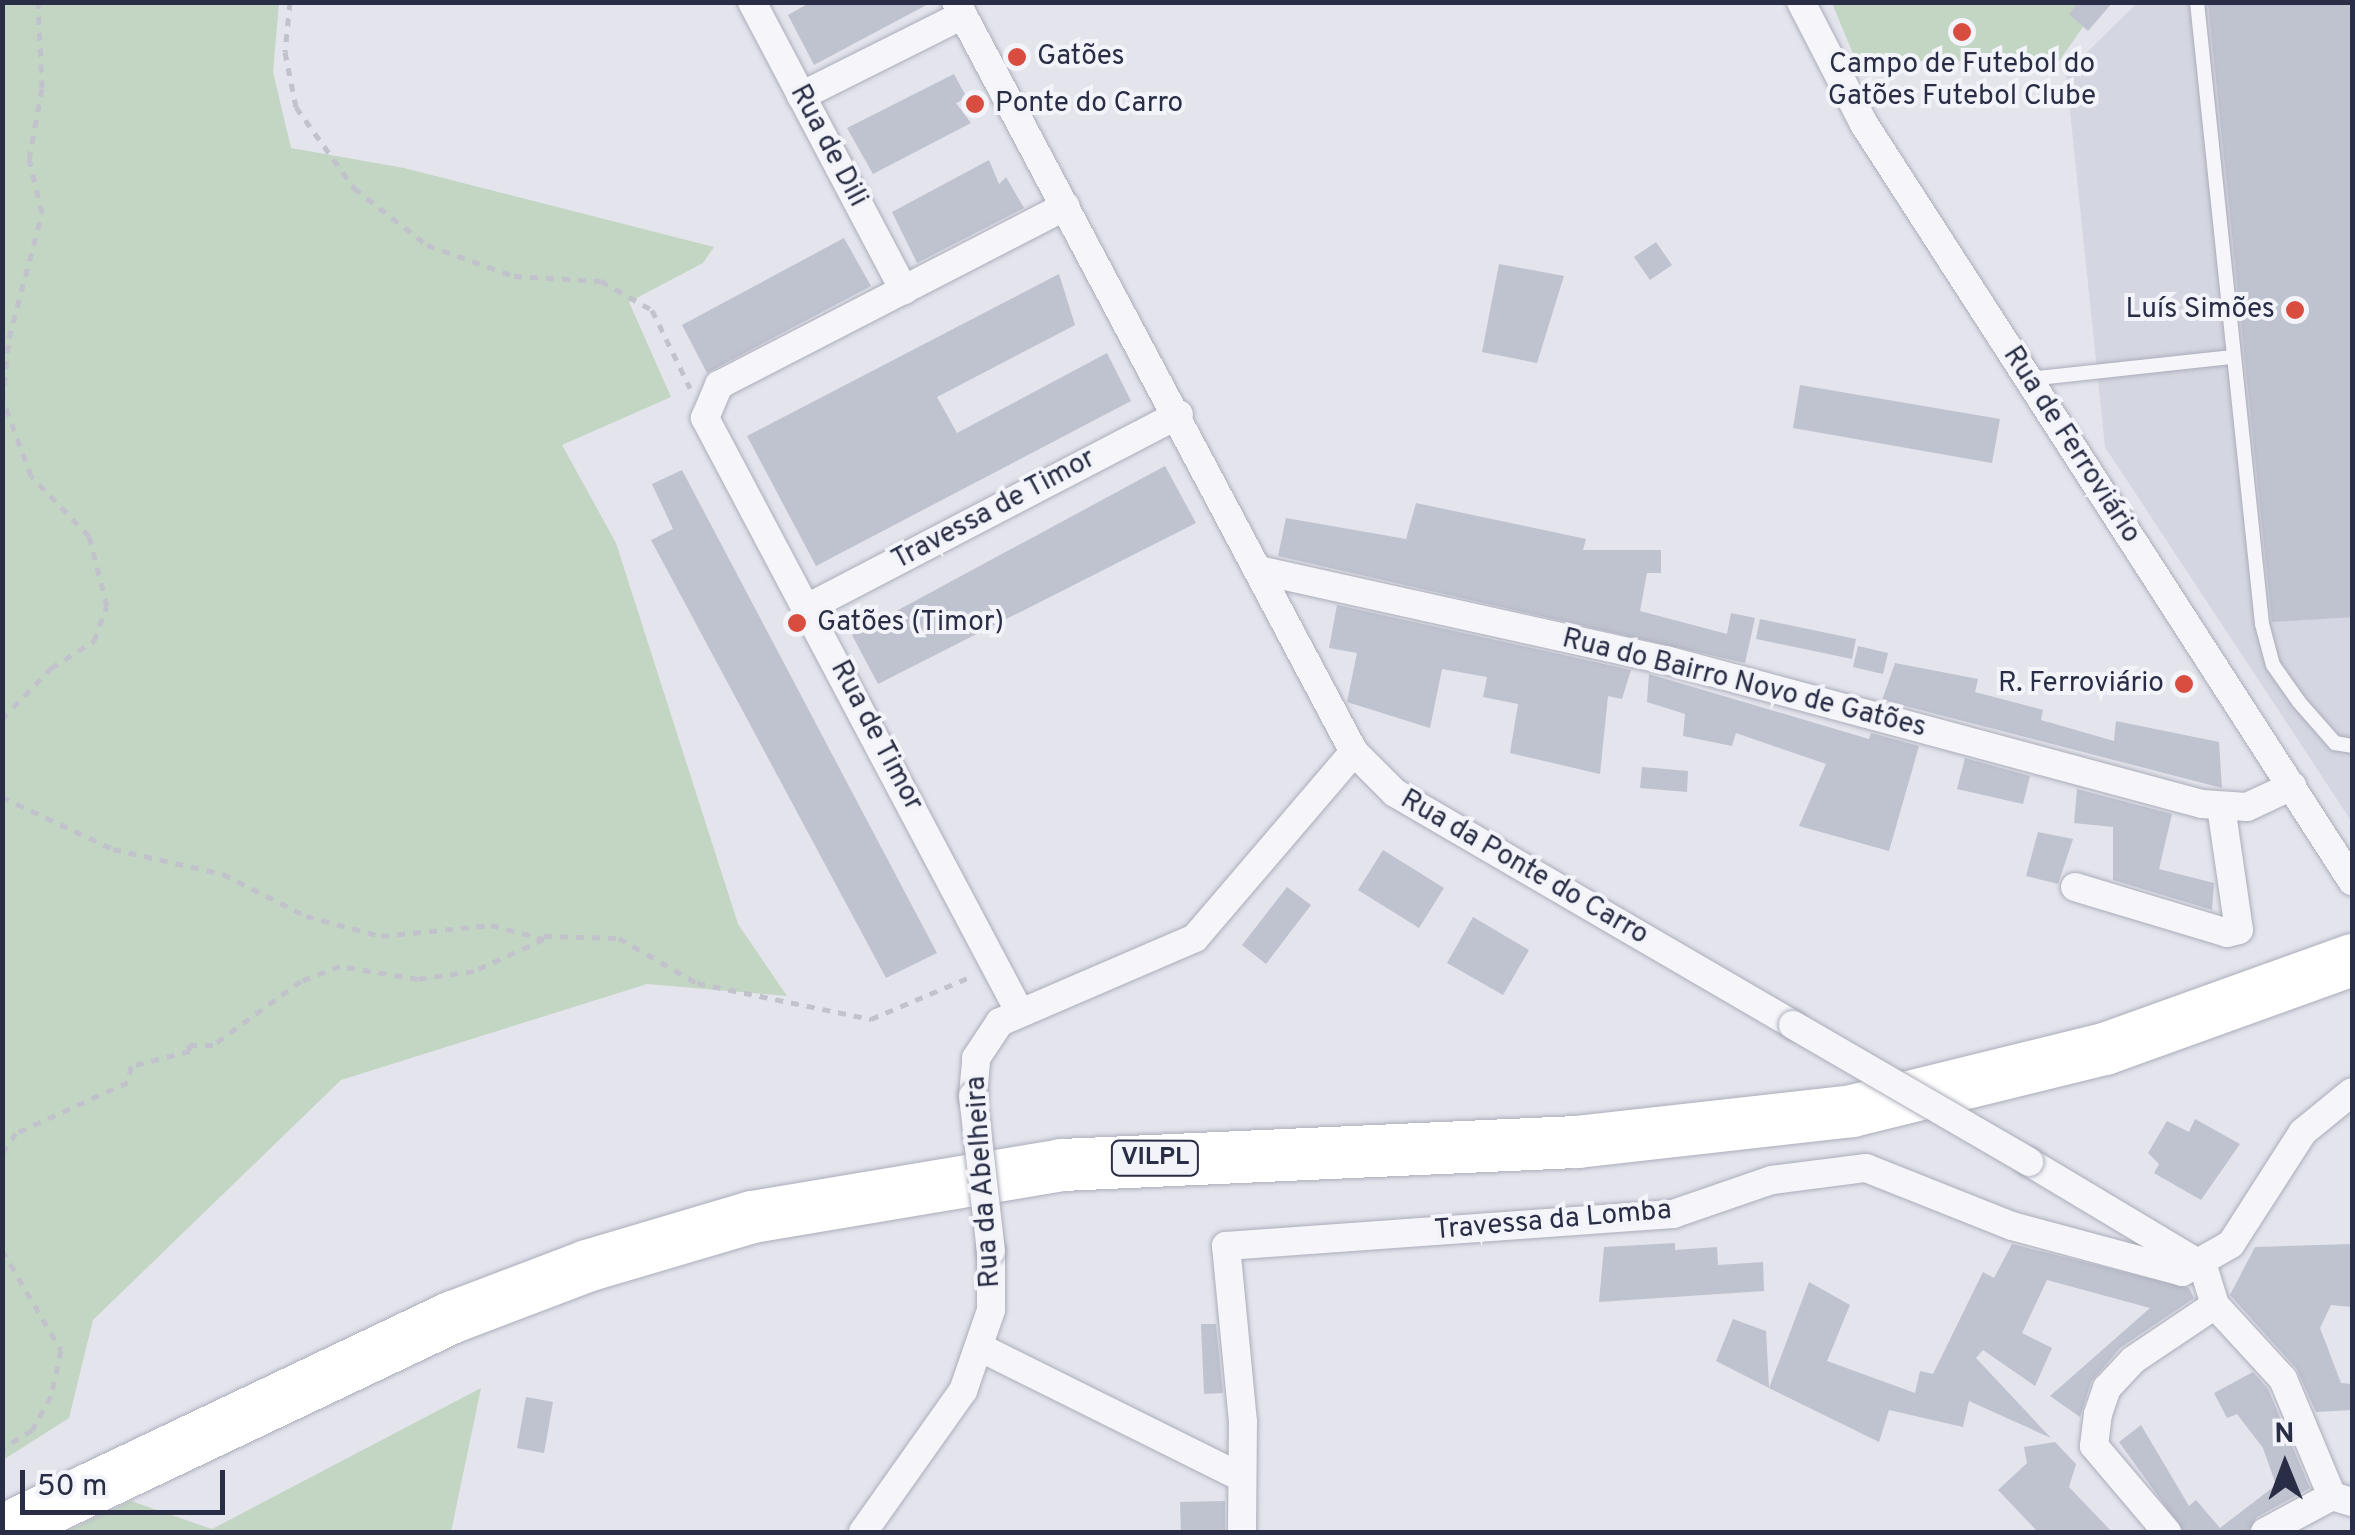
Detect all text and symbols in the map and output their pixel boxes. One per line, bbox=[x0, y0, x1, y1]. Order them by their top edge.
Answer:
marker: Campo de Futebol do Gatões Futebol Clube bbox=[1951, 21, 1973, 43]
place label: Gatões bbox=[1037, 40, 1125, 74]
marker: Gatões bbox=[1006, 46, 1028, 68]
place label: Campo de Futebol do Gatões Futebol Clube bbox=[1828, 48, 2096, 114]
street label: Rua de Dili bbox=[782, 79, 874, 213]
place label: Ponte do Carro bbox=[995, 87, 1183, 121]
marker: Ponte do Carro bbox=[964, 93, 986, 115]
place label: Luís Simões bbox=[2126, 293, 2275, 327]
marker: Luís Simões bbox=[2284, 299, 2306, 321]
street label: Rua de Ferroviário bbox=[1995, 340, 2147, 550]
street label: Travessa de Timor bbox=[886, 442, 1102, 578]
place label: Gatões (Timor) bbox=[817, 606, 1004, 640]
marker: Gatões (Timor) bbox=[786, 612, 808, 634]
street label: Rua do Bairro Novo de Gatões bbox=[1559, 622, 1929, 746]
street label: Rua de Timor bbox=[822, 654, 930, 818]
place label: R. Ferroviário bbox=[1998, 667, 2164, 701]
marker: R. Ferroviário bbox=[2173, 673, 2195, 695]
street label: Rua da Ponte do Carro bbox=[1394, 783, 1654, 953]
street label: Rua da Abelheira bbox=[960, 1074, 1008, 1290]
road number: VILPL bbox=[1110, 1138, 1200, 1178]
street label: Travessa da Lomba bbox=[1433, 1194, 1673, 1248]
north arrow bbox=[2235, 1415, 2335, 1515]
text: N bbox=[2274, 1417, 2295, 1453]
scale bar bbox=[25, 1450, 230, 1512]
text: 50 m bbox=[37, 1469, 107, 1506]

